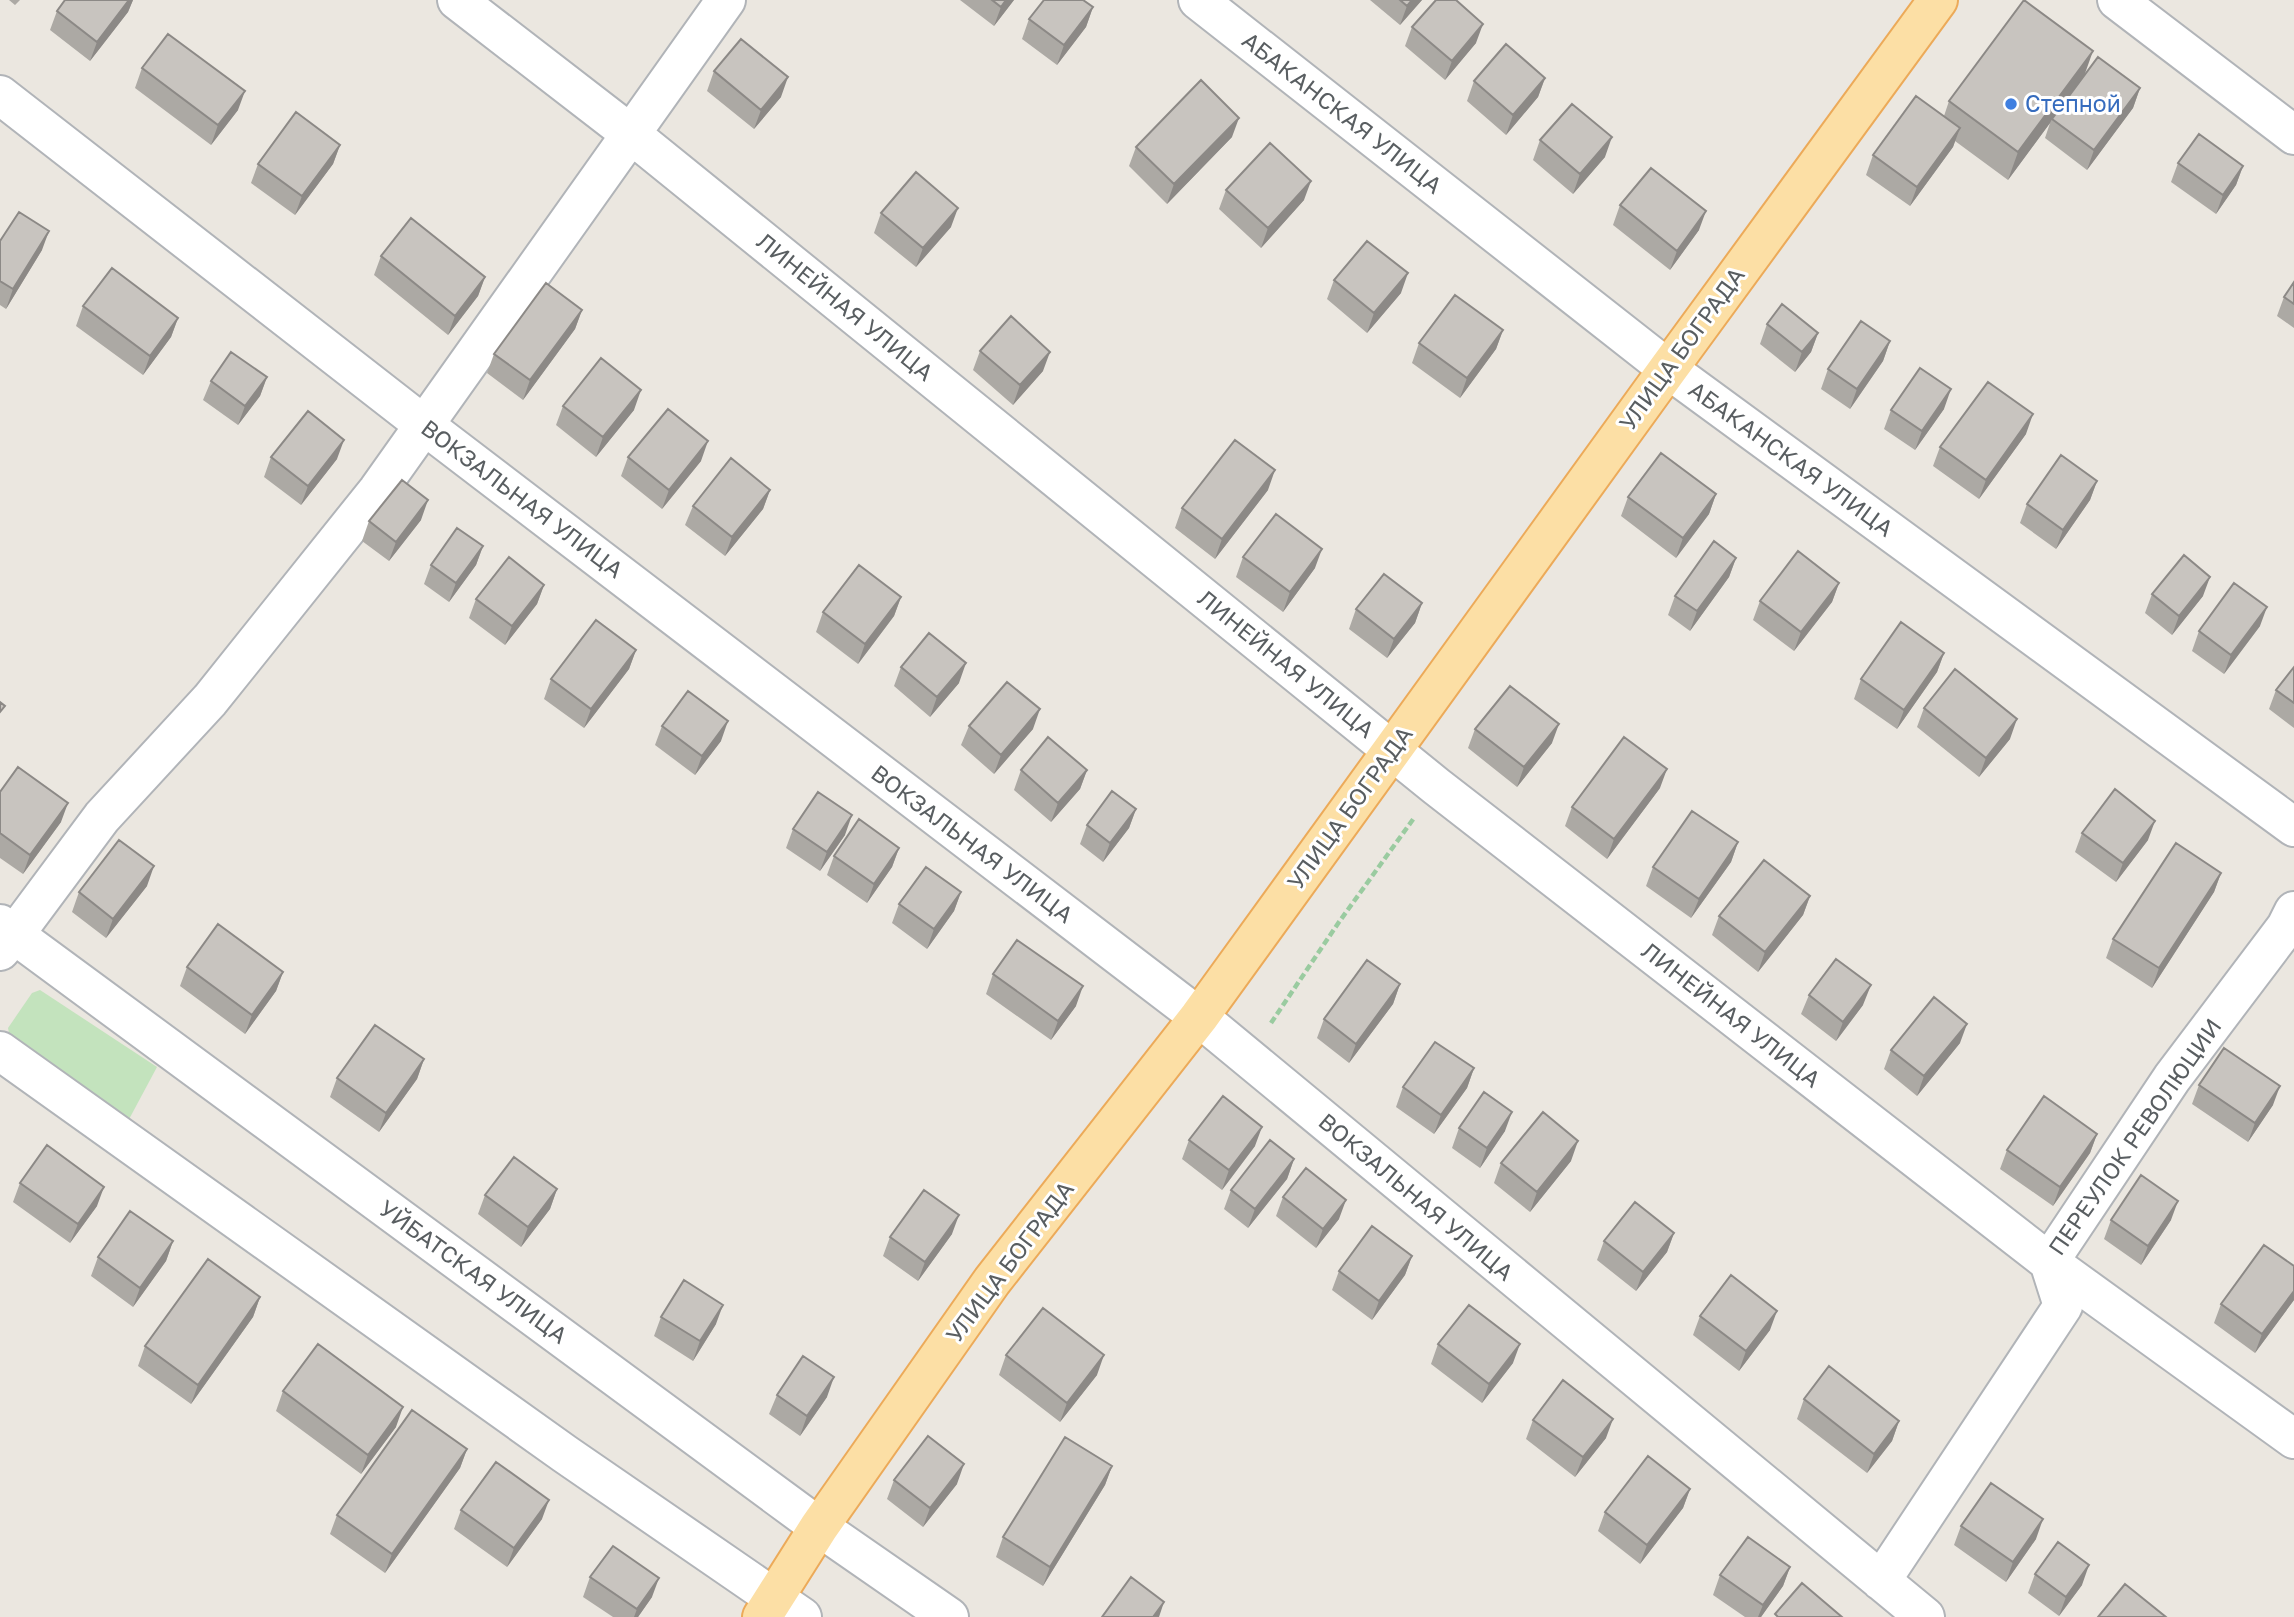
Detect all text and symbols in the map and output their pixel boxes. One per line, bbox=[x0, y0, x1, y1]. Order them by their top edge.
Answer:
street label: АБАКАНСКАЯ УЛИЦА bbox=[1237, 25, 1448, 199]
place label: Степной bbox=[2025, 89, 2121, 117]
marker: Степной bbox=[2003, 96, 2019, 112]
street label: ЛИНЕЙНАЯ УЛИЦА bbox=[752, 226, 940, 386]
street label: УЛИЦА БОГРАДА bbox=[1613, 261, 1750, 435]
street label: АБАКАНСКАЯ УЛИЦА bbox=[1684, 375, 1899, 542]
street label: ВОКЗАЛЬНАЯ УЛИЦА bbox=[416, 413, 629, 583]
street label: ЛИНЕЙНАЯ УЛИЦА bbox=[1193, 583, 1381, 743]
street label: УЛИЦА БОГРАДА bbox=[1281, 720, 1418, 894]
street label: ВОКЗАЛЬНАЯ УЛИЦА bbox=[866, 758, 1079, 928]
street label: ЛИНЕЙНАЯ УЛИЦА bbox=[1637, 936, 1827, 1093]
street label: ПЕРЕУЛОК РЕВОЛЮЦИИ bbox=[2042, 1013, 2227, 1260]
street label: ВОКЗАЛЬНАЯ УЛИЦА bbox=[1314, 1107, 1520, 1286]
street label: УЛИЦА БОГРАДА bbox=[939, 1175, 1079, 1348]
street label: УЙБАТСКАЯ УЛИЦА bbox=[374, 1193, 573, 1349]

